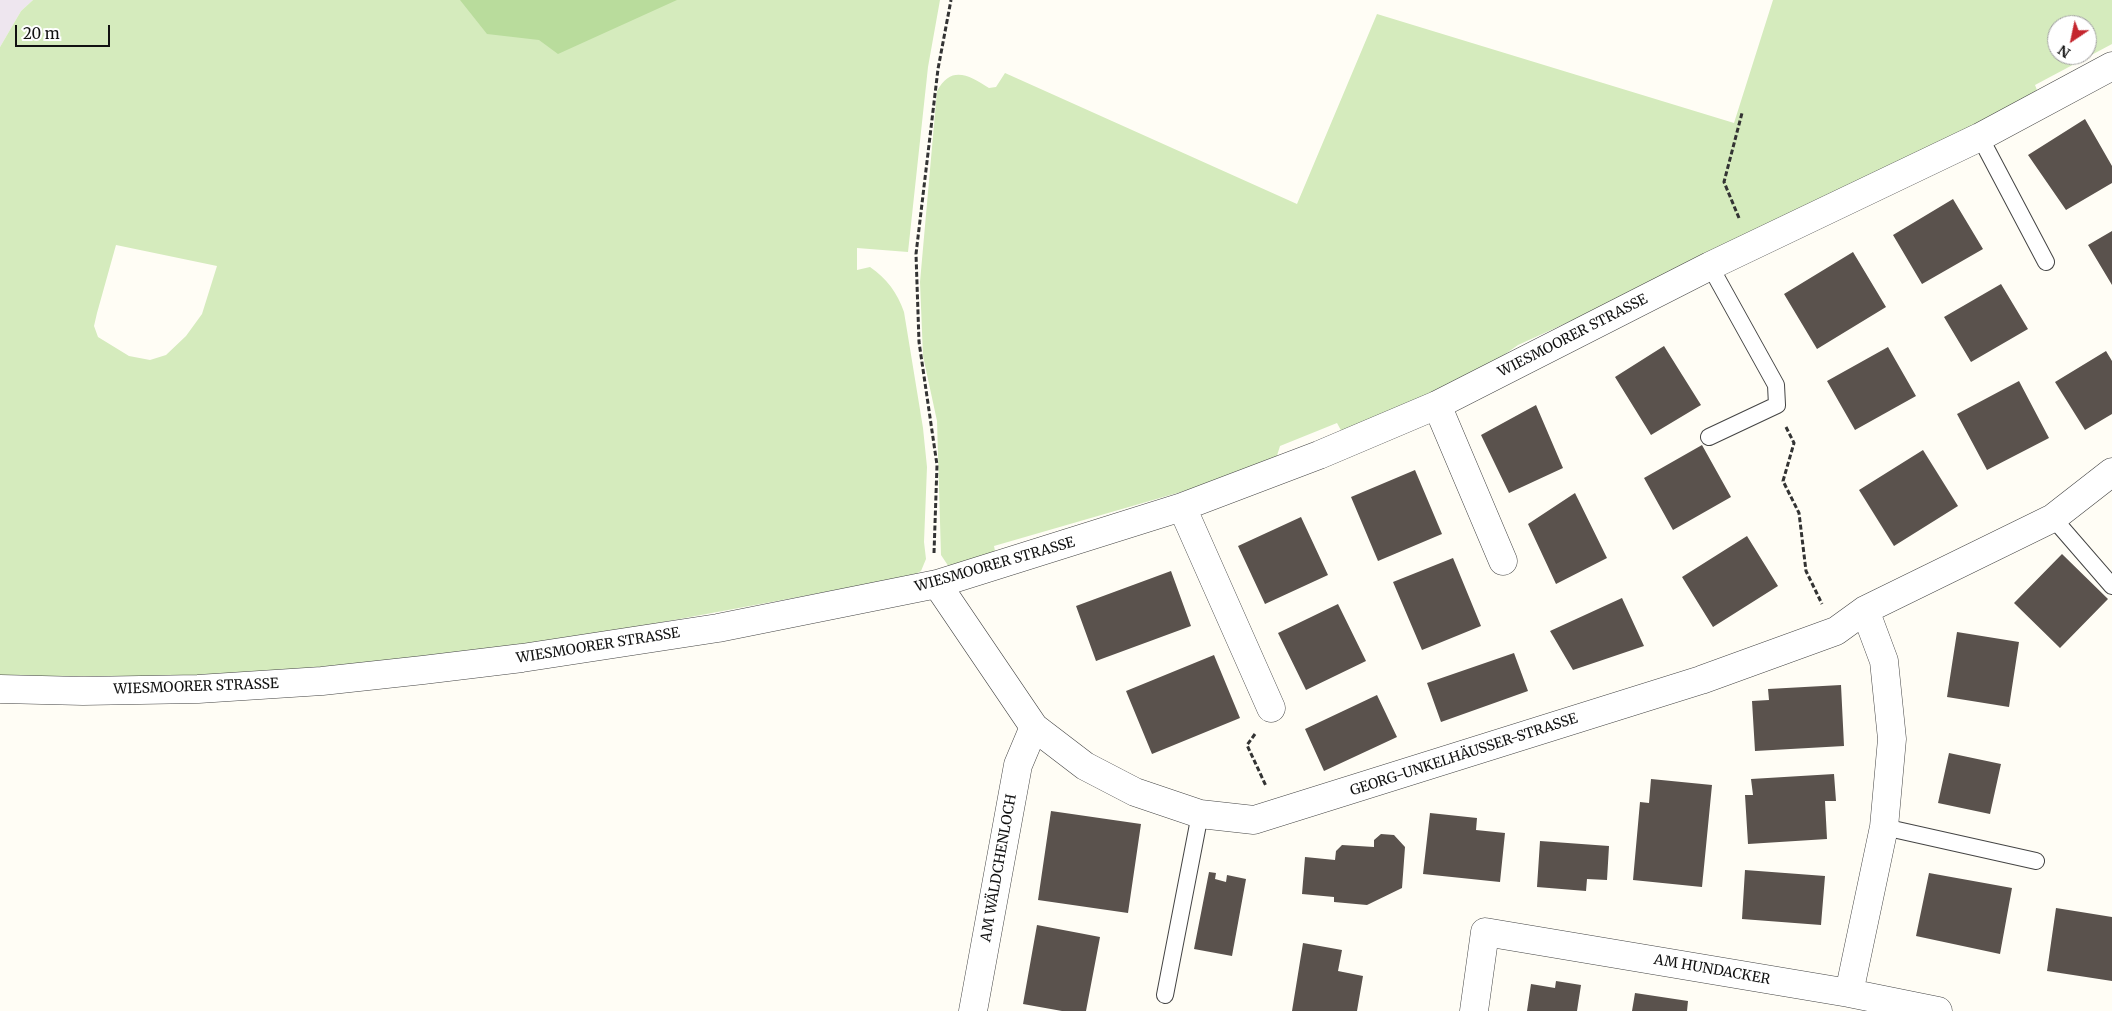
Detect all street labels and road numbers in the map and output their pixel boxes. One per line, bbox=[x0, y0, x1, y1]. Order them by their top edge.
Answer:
street label: WIESMOORER STRASSE bbox=[1495, 291, 1651, 381]
street label: WIESMOORER STRASSE bbox=[913, 534, 1077, 596]
street label: WIESMOORER STRASSE bbox=[515, 625, 681, 667]
street label: WIESMOORER STRASSE bbox=[113, 676, 279, 698]
street label: GEORG-UNKELHÄUSSER-STRASSE bbox=[1348, 710, 1580, 800]
street label: AM WÄLDCHENLOCH bbox=[978, 793, 1020, 943]
street label: AM HUNDACKER bbox=[1653, 952, 1771, 988]

